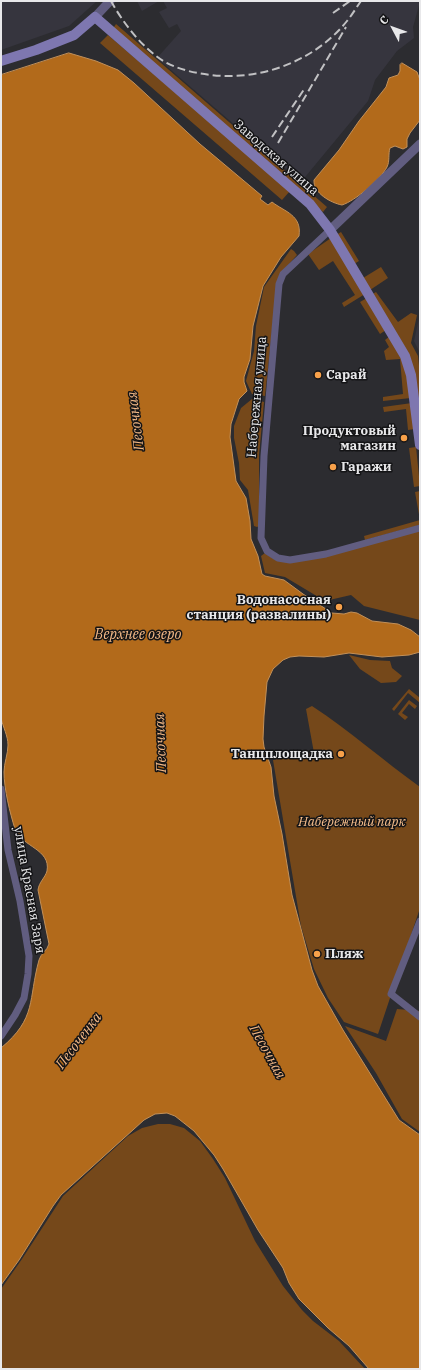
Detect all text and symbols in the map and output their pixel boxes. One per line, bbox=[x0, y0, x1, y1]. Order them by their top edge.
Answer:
north arrow bbox=[373, 8, 413, 48]
text: С bbox=[376, 13, 392, 27]
street label: Заводская улица bbox=[230, 117, 322, 199]
street label: Набережная улица bbox=[244, 336, 270, 458]
place label: Сарай bbox=[326, 367, 367, 383]
marker: Сарай bbox=[313, 370, 323, 380]
water label: Песочная bbox=[124, 390, 148, 452]
place label: Продуктовый магазин bbox=[303, 423, 396, 454]
marker: Продуктовый магазин bbox=[399, 433, 409, 443]
place label: Гаражи bbox=[341, 459, 392, 475]
marker: Гаражи bbox=[328, 462, 338, 472]
place label: Водонасосная станция (развалины) bbox=[186, 592, 331, 623]
marker: Водонасосная станция (развалины) bbox=[334, 602, 344, 612]
water label: Верхнее озеро bbox=[95, 627, 181, 643]
water label: Песочная bbox=[152, 713, 170, 773]
place label: Танцплощадка bbox=[231, 746, 333, 762]
marker: Танцплощадка bbox=[336, 749, 346, 759]
park label: Набережный парк bbox=[298, 814, 406, 830]
street label: улица Красная Заря bbox=[10, 825, 48, 955]
place label: Пляж bbox=[325, 946, 363, 962]
marker: Пляж bbox=[312, 949, 322, 959]
water label: Песоченка bbox=[52, 1010, 106, 1072]
water label: Песочная bbox=[245, 1022, 289, 1082]

